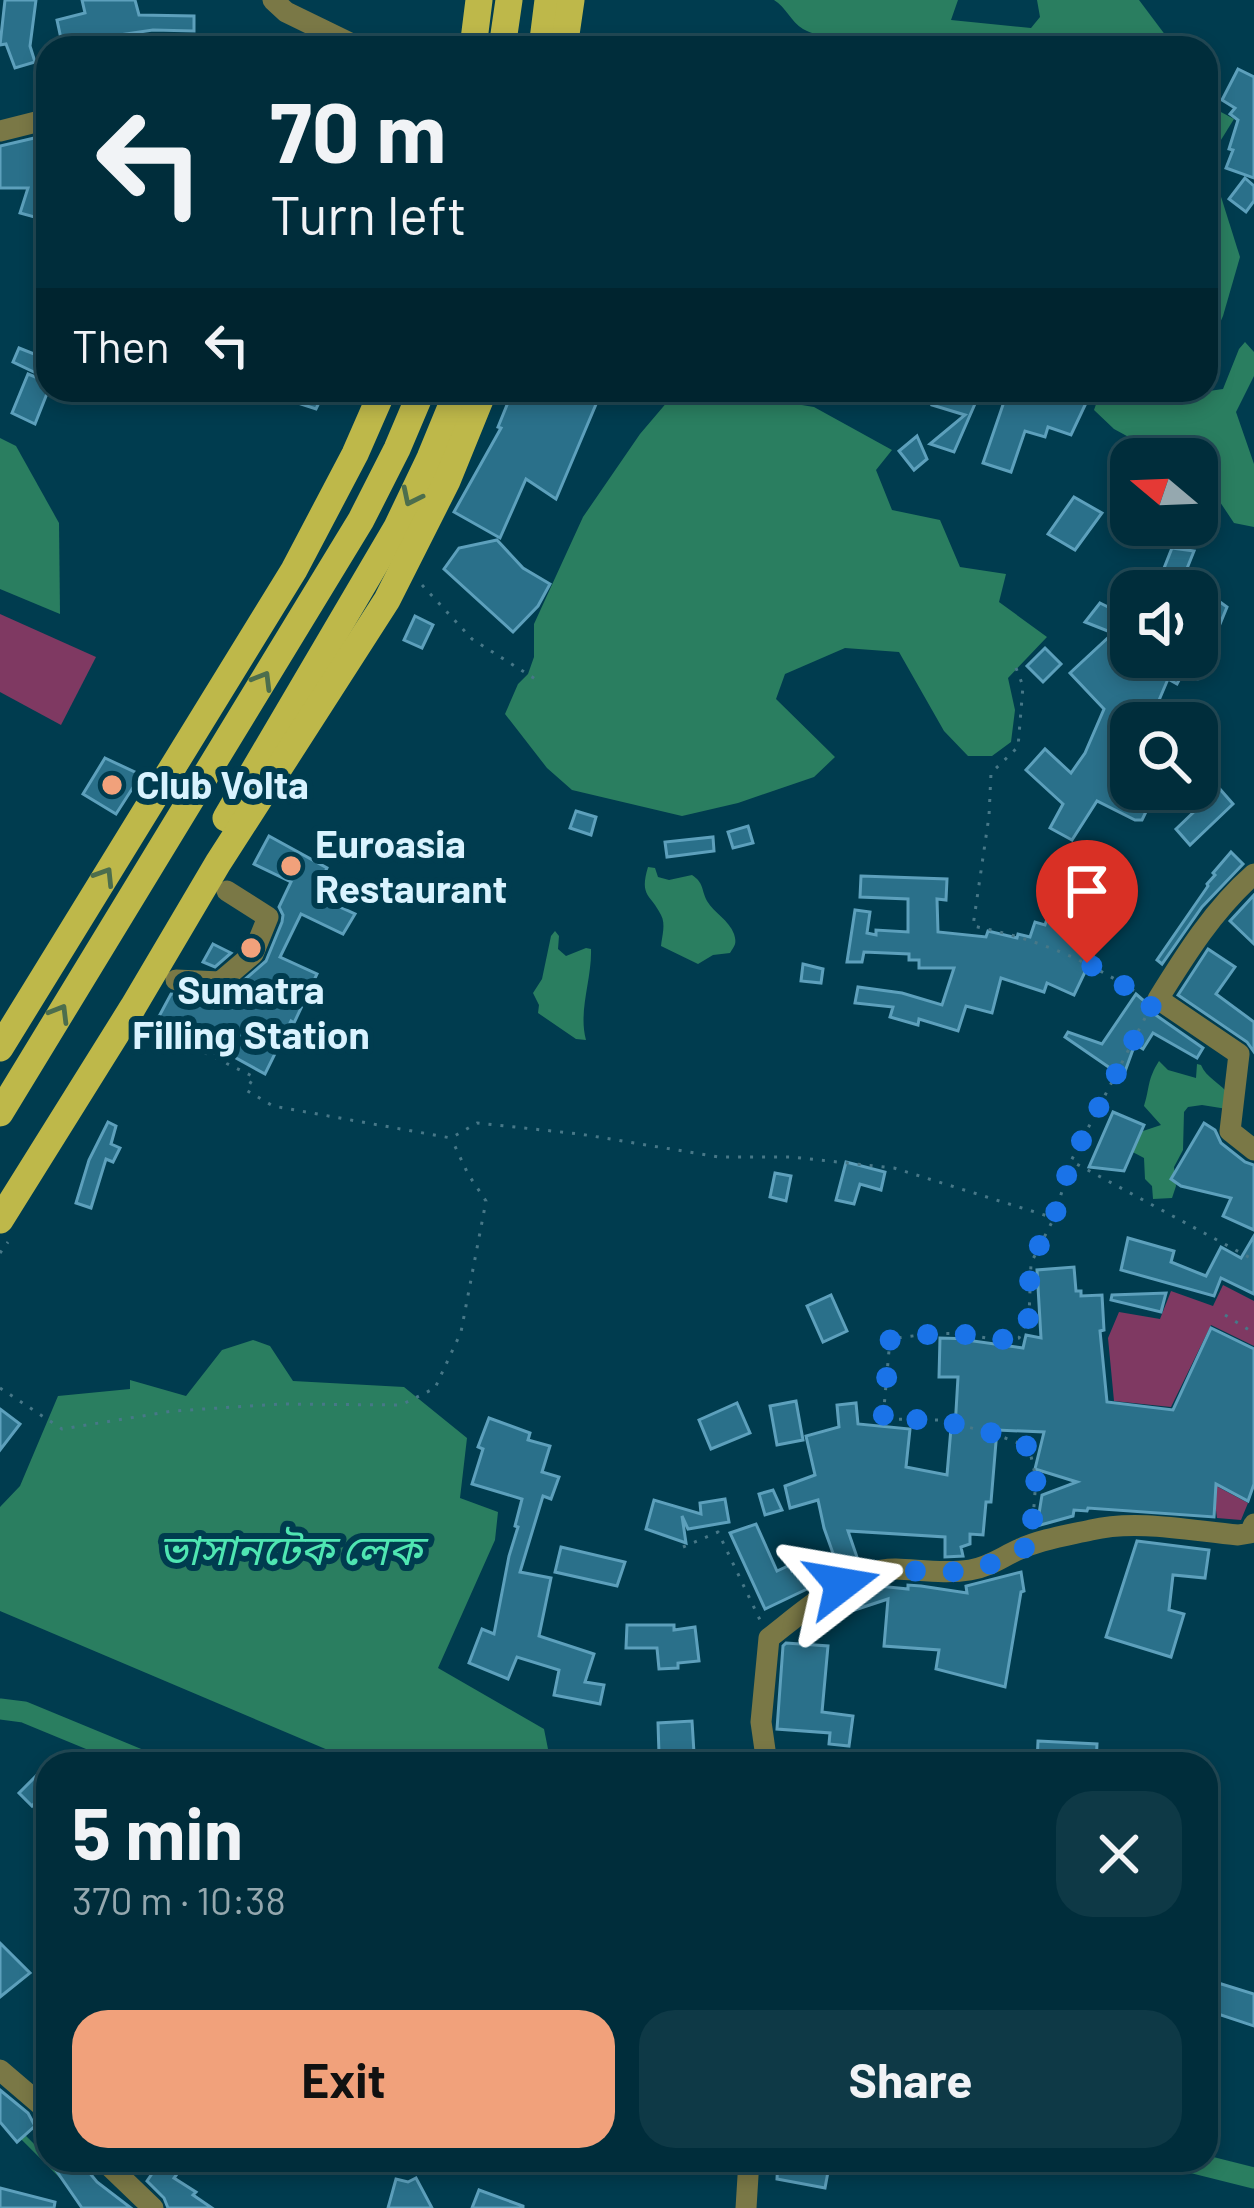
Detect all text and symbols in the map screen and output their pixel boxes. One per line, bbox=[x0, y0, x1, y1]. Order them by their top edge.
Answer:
text: 70 m bbox=[270, 79, 446, 180]
icon: left bbox=[72, 84, 228, 240]
text: Turn left bbox=[270, 181, 467, 246]
icon: left bbox=[194, 312, 260, 378]
text: Then bbox=[72, 318, 170, 372]
north arrow bbox=[1110, 438, 1218, 546]
map controls bbox=[1110, 438, 1218, 810]
one-way arrow bbox=[402, 485, 425, 507]
button: sound bbox=[1110, 570, 1218, 678]
one-way arrow bbox=[249, 671, 271, 693]
button: search bbox=[1110, 702, 1218, 810]
place label: Club Volta bbox=[136, 760, 309, 807]
marker: Club Volta bbox=[99, 772, 125, 798]
place label: Euroasia Restaurant bbox=[315, 819, 507, 911]
pin bbox=[1036, 840, 1138, 963]
marker: Euroasia Restaurant bbox=[278, 853, 304, 879]
icon: arrive bbox=[1054, 858, 1120, 924]
one-way arrow bbox=[91, 868, 113, 890]
marker: Sumatra Filling Station bbox=[238, 935, 264, 961]
place label: Sumatra Filling Station bbox=[132, 965, 370, 1057]
one-way arrow bbox=[46, 1004, 69, 1026]
position arrow bbox=[779, 1521, 905, 1647]
water label: ভাসানটেক লেক bbox=[158, 1523, 429, 1573]
text: 5 min bbox=[72, 1788, 243, 1874]
button: close bbox=[1056, 1791, 1182, 1917]
text: 370 m · 10:38 bbox=[72, 1876, 286, 1923]
button: Exit bbox=[72, 2010, 615, 2148]
button: Share bbox=[639, 2010, 1182, 2148]

